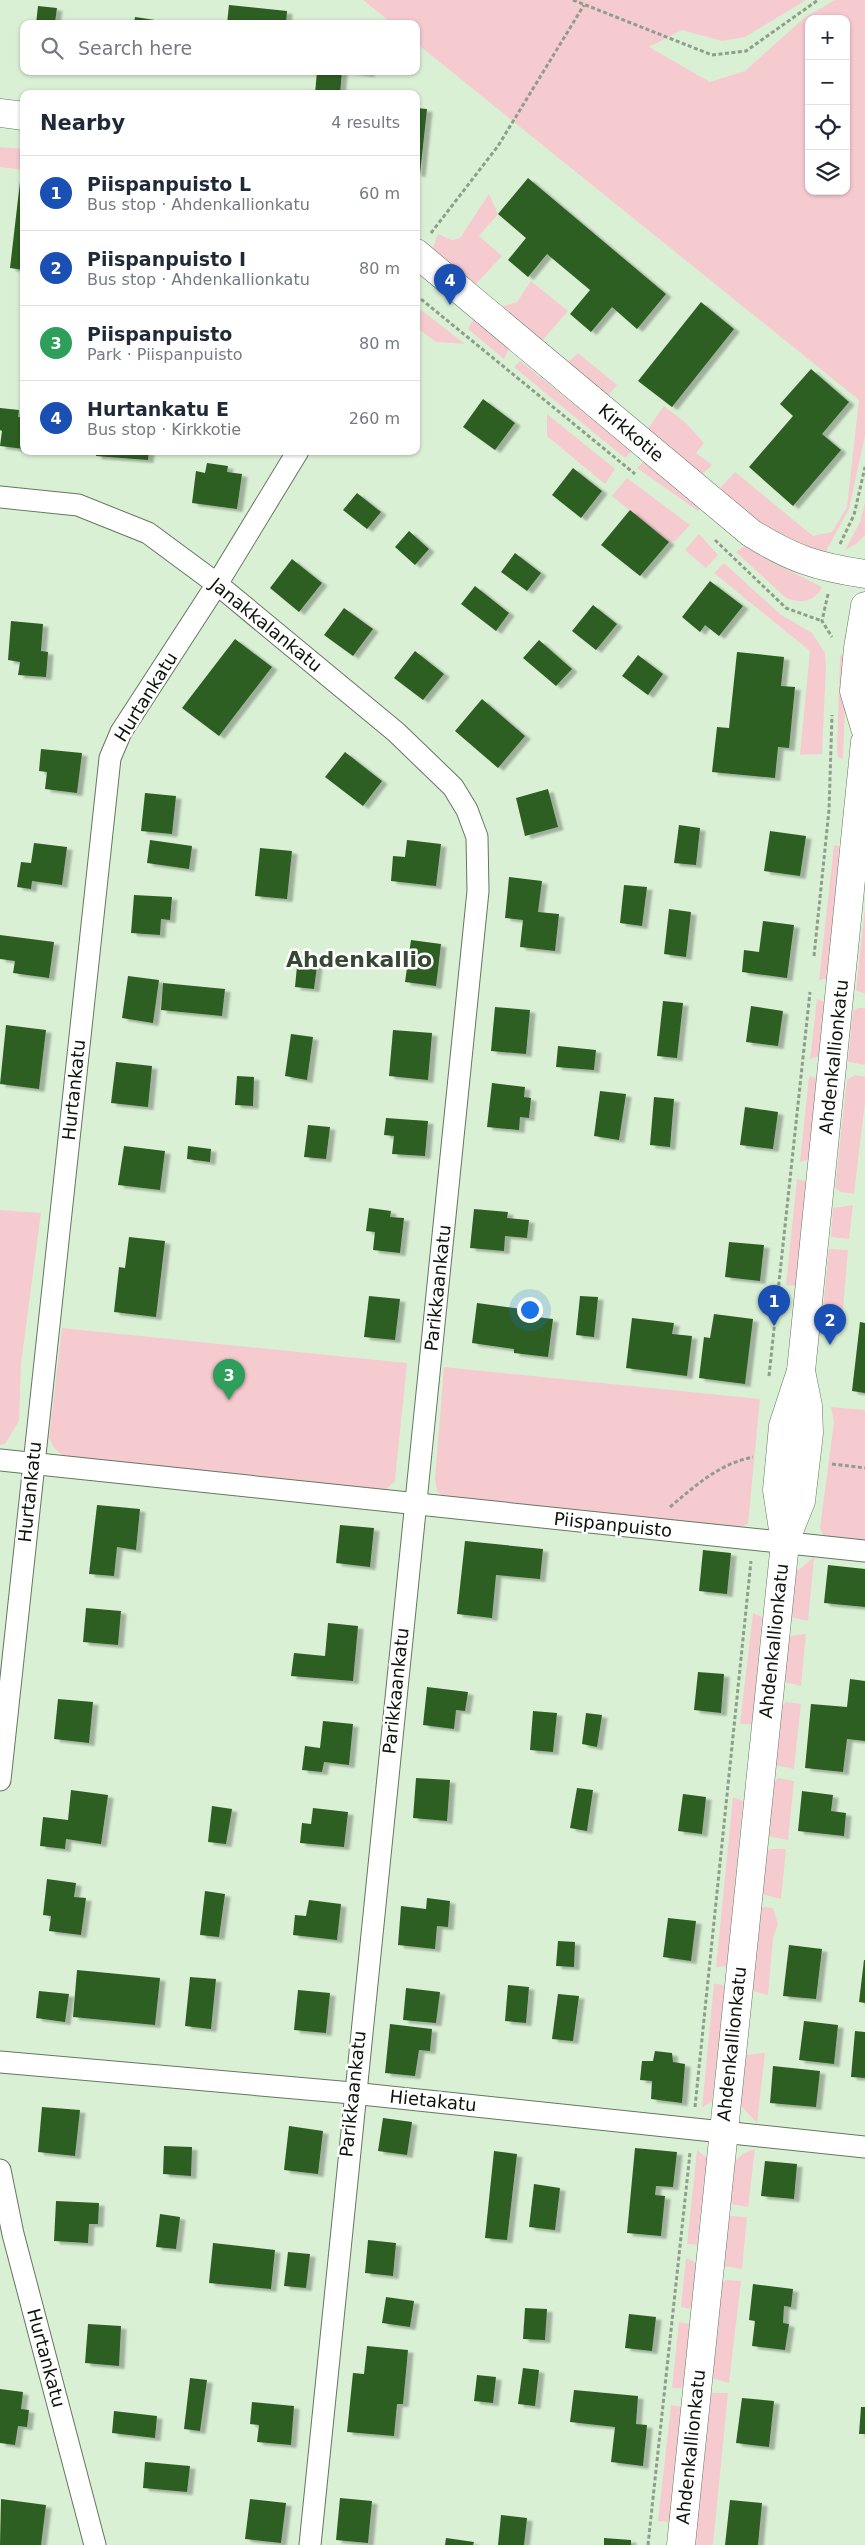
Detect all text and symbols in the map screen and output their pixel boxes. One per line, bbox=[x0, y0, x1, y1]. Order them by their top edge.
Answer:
map controls bbox=[805, 15, 850, 195]
button: + bbox=[805, 15, 850, 60]
search box bbox=[20, 20, 420, 75]
icon: search bbox=[38, 34, 66, 62]
text: Search here bbox=[78, 37, 192, 59]
button: − bbox=[805, 60, 850, 105]
button: locate bbox=[805, 105, 850, 150]
text: Nearby bbox=[40, 111, 125, 135]
text: 4 results bbox=[331, 113, 400, 132]
button: layers bbox=[805, 150, 850, 195]
text: Piispanpuisto L bbox=[87, 173, 251, 195]
text: 1 bbox=[50, 184, 62, 203]
text: 60 m bbox=[359, 184, 400, 203]
text: Bus stop · Ahdenkallionkatu bbox=[87, 195, 310, 214]
text: Piispanpuisto I bbox=[87, 248, 246, 270]
text: 2 bbox=[50, 259, 62, 278]
text: 80 m bbox=[359, 259, 400, 278]
pin: 4 bbox=[434, 264, 466, 305]
text: Bus stop · Ahdenkallionkatu bbox=[87, 270, 310, 289]
text: Piispanpuisto bbox=[87, 323, 232, 345]
text: 3 bbox=[50, 334, 62, 353]
text: 80 m bbox=[359, 334, 400, 353]
text: Park · Piispanpuisto bbox=[87, 345, 243, 364]
text: Hurtankatu E bbox=[87, 398, 229, 420]
street label: Kirkkotie bbox=[594, 399, 668, 466]
text: 4 bbox=[50, 409, 62, 428]
text: 260 m bbox=[349, 409, 400, 428]
text: Bus stop · Kirkkotie bbox=[87, 420, 241, 439]
street label: Janakkalankatu bbox=[206, 573, 326, 676]
street label: Hurtankatu bbox=[110, 648, 181, 745]
district label: Ahdenkallio bbox=[286, 947, 432, 972]
street label: Ahdenkallionkatu bbox=[815, 978, 852, 1136]
street label: Hurtankatu bbox=[58, 1038, 89, 1141]
street label: Parikkaankatu bbox=[420, 1224, 455, 1352]
pin: 1 bbox=[758, 1285, 790, 1326]
your location bbox=[517, 1297, 543, 1323]
pin: 2 bbox=[814, 1304, 846, 1345]
pin: 3 bbox=[213, 1359, 245, 1400]
street label: Hurtankatu bbox=[14, 1440, 45, 1543]
street label: Piispanpuisto bbox=[553, 1508, 673, 1541]
street label: Ahdenkallionkatu bbox=[755, 1562, 792, 1720]
street label: Parikkaankatu bbox=[378, 1627, 413, 1755]
street label: Ahdenkallionkatu bbox=[713, 1965, 750, 2123]
street label: Parikkaankatu bbox=[335, 2030, 370, 2158]
street label: Hietakatu bbox=[389, 2085, 478, 2116]
street label: Hurtankatu bbox=[23, 2306, 70, 2410]
street label: Ahdenkallionkatu bbox=[672, 2368, 709, 2526]

